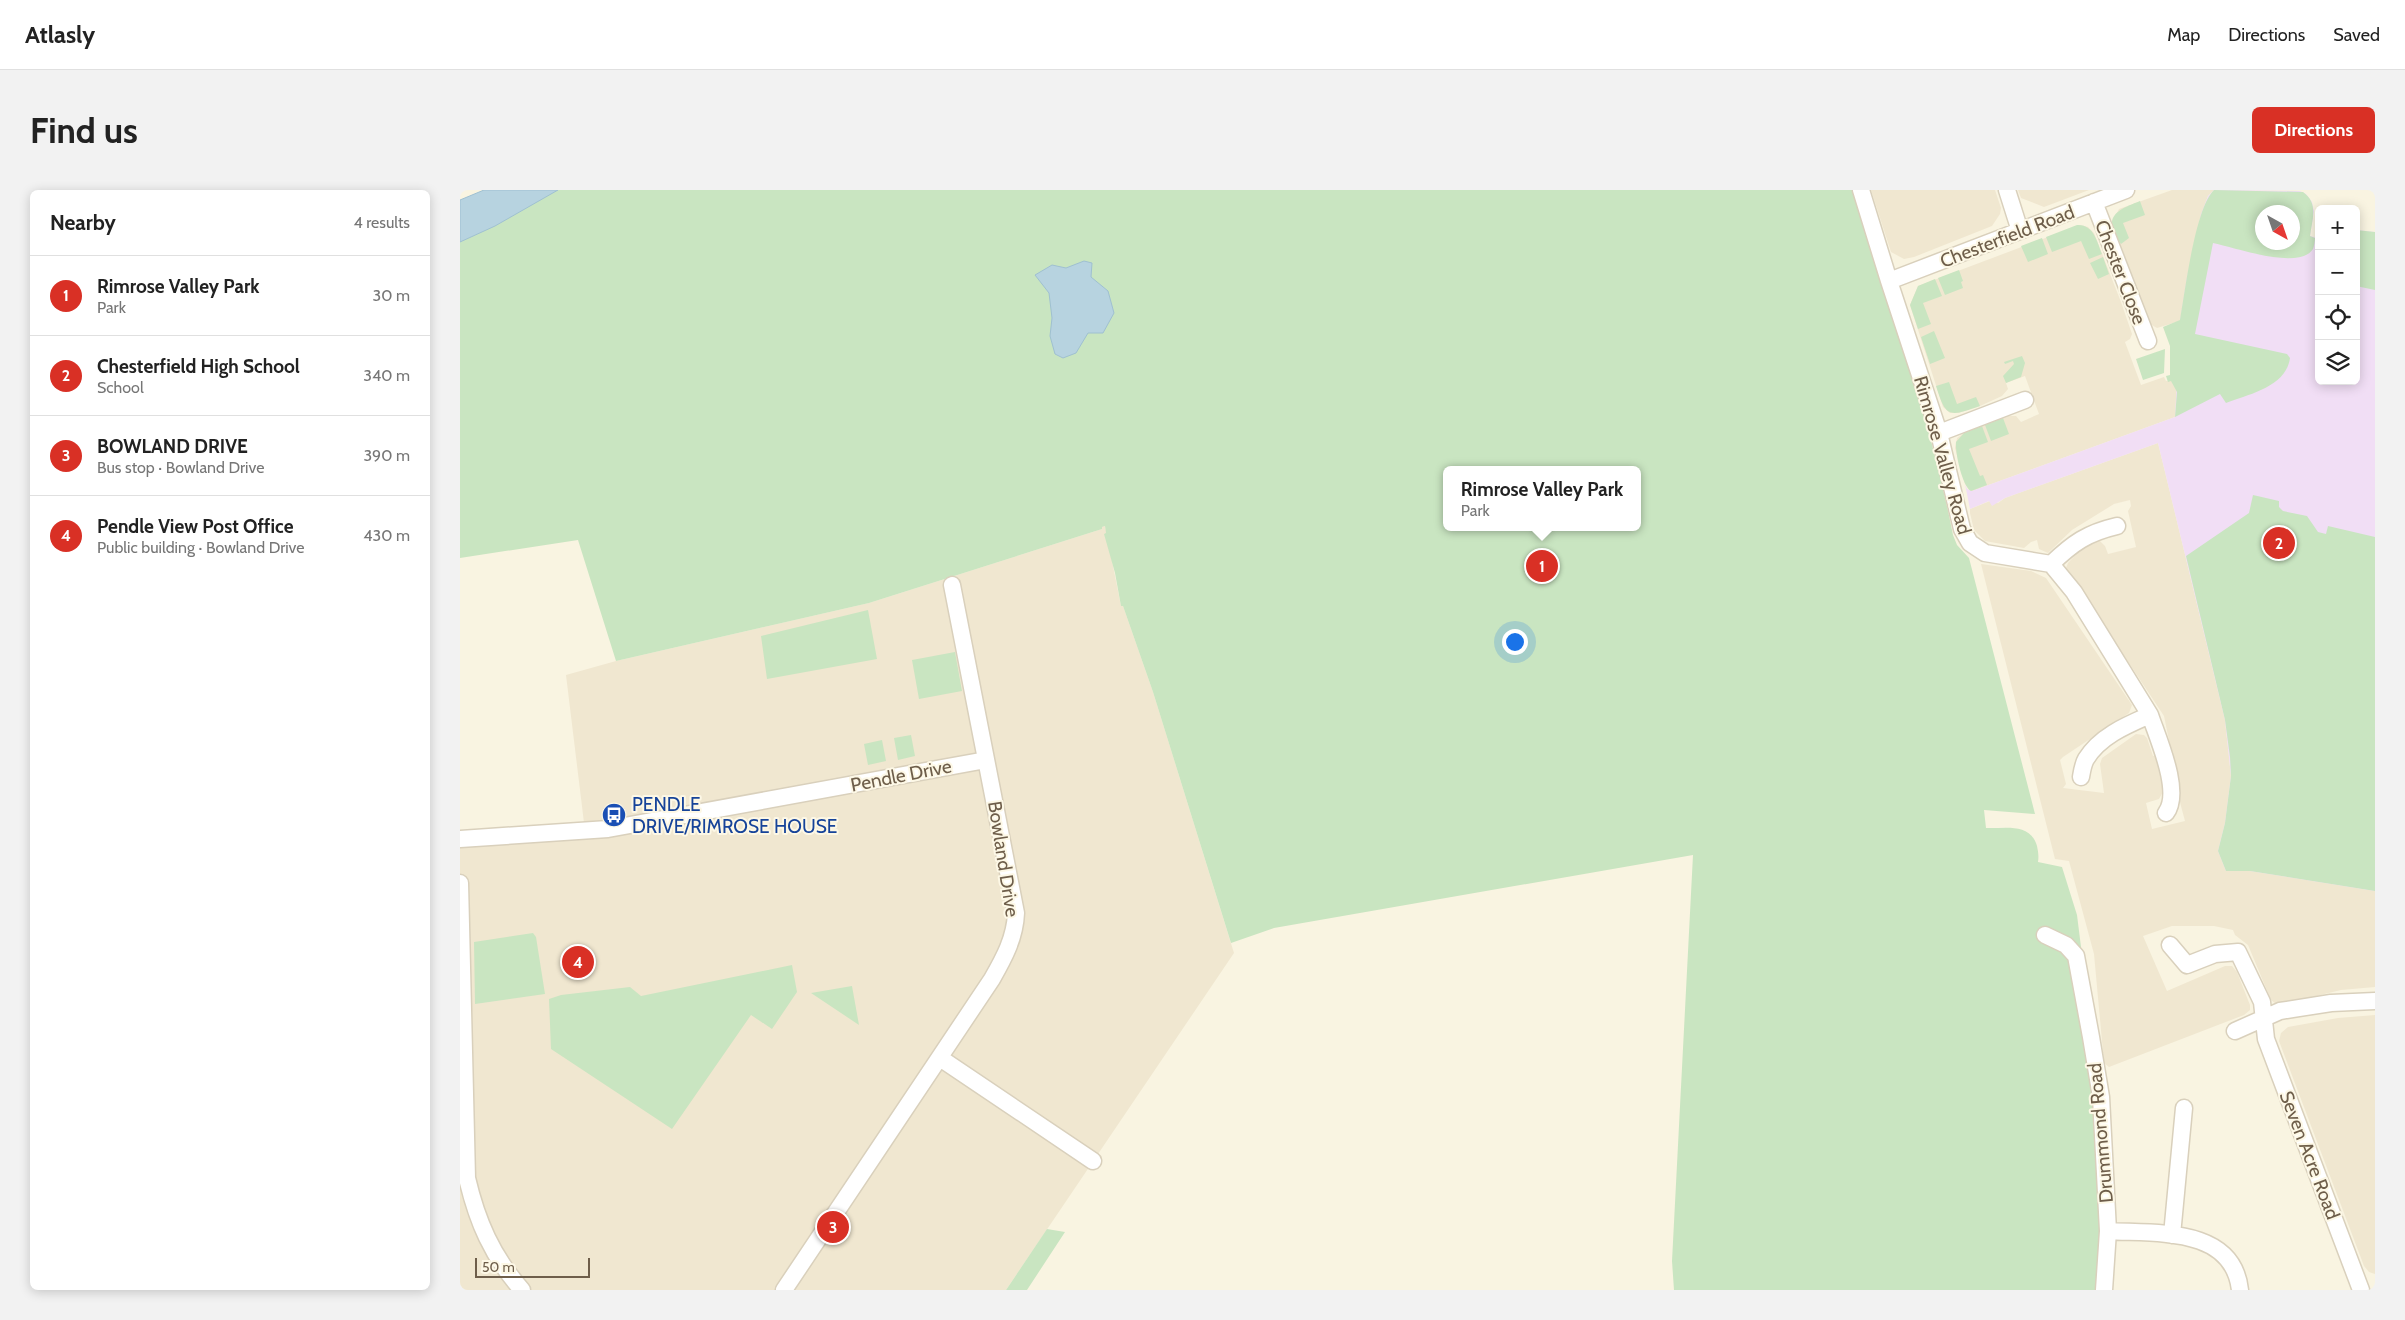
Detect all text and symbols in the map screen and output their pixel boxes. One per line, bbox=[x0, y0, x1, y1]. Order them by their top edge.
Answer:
text: Atlasly bbox=[25, 20, 95, 49]
text: Map bbox=[2167, 24, 2200, 46]
text: Directions bbox=[2228, 24, 2305, 46]
text: Saved bbox=[2333, 24, 2380, 46]
button: Directions bbox=[2252, 107, 2375, 153]
text: Find us bbox=[30, 109, 138, 152]
street label: Chesterfield Road bbox=[1937, 200, 2078, 273]
north arrow bbox=[2255, 205, 2300, 250]
map controls bbox=[2315, 205, 2360, 385]
button: + bbox=[2315, 205, 2360, 250]
text: Nearby bbox=[50, 210, 116, 235]
text: 4 results bbox=[353, 213, 410, 232]
street label: Chester Close bbox=[2090, 217, 2151, 328]
button: − bbox=[2315, 250, 2360, 295]
text: Rimrose Valley Park bbox=[97, 275, 259, 298]
text: 1 bbox=[63, 286, 69, 305]
text: 30 m bbox=[373, 286, 410, 305]
button: locate bbox=[2315, 295, 2360, 340]
text: Park bbox=[97, 298, 126, 317]
button: layers bbox=[2315, 340, 2360, 385]
text: Chesterfield High School bbox=[97, 355, 300, 378]
text: 2 bbox=[62, 366, 70, 385]
text: 340 m bbox=[363, 366, 410, 385]
street label: Rimrose Valley Road bbox=[1909, 373, 1976, 537]
text: School bbox=[97, 378, 144, 397]
text: BOWLAND DRIVE bbox=[97, 435, 248, 458]
text: 3 bbox=[62, 446, 70, 465]
text: 390 m bbox=[363, 446, 410, 465]
text: Bus stop · Bowland Drive bbox=[97, 458, 264, 477]
popup bbox=[1443, 466, 1641, 531]
text: Rimrose Valley Park bbox=[1461, 478, 1623, 501]
text: Park bbox=[1461, 501, 1490, 520]
text: Pendle View Post Office bbox=[97, 515, 293, 538]
pin: 2 bbox=[2263, 524, 2295, 562]
text: 4 bbox=[61, 526, 71, 545]
text: 430 m bbox=[363, 526, 410, 545]
text: Public building · Bowland Drive bbox=[97, 538, 305, 557]
pin: 1 bbox=[1526, 547, 1558, 585]
your location bbox=[1502, 629, 1528, 655]
street label: Pendle Drive bbox=[849, 754, 954, 797]
place label: PENDLE DRIVE/RIMROSE HOUSE bbox=[632, 793, 837, 838]
street label: Bowland Drive bbox=[983, 799, 1024, 919]
bus stop icon: PENDLE DRIVE/RIMROSE HOUSE bbox=[601, 802, 627, 828]
pin: 4 bbox=[562, 943, 594, 981]
street label: Drummond Road bbox=[2083, 1062, 2118, 1204]
street label: Seven Acre Road bbox=[2274, 1088, 2345, 1223]
pin: 3 bbox=[817, 1208, 849, 1246]
scale bar bbox=[475, 1255, 590, 1278]
text: 50 m bbox=[482, 1258, 515, 1276]

